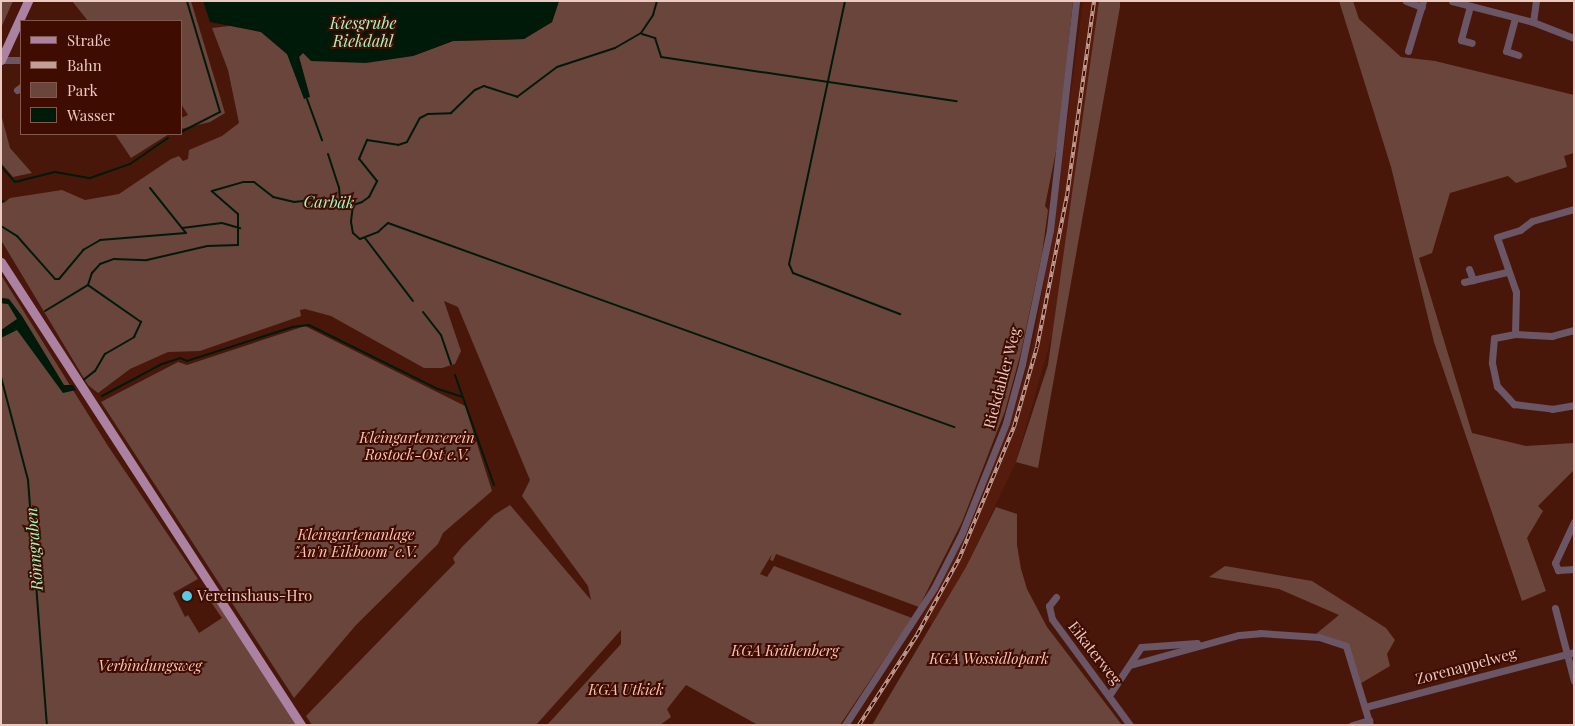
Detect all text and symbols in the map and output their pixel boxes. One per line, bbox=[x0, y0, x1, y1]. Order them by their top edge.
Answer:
water label: Kiesgrube Riekdahl bbox=[330, 13, 396, 51]
legend bbox=[20, 20, 182, 135]
text: Straße bbox=[67, 30, 111, 50]
text: Bahn bbox=[67, 55, 102, 75]
text: Park bbox=[67, 80, 98, 100]
text: Wasser bbox=[67, 105, 115, 125]
water label: Carbäk bbox=[304, 192, 354, 212]
street label: Riekdahler Weg bbox=[980, 325, 1024, 431]
park label: Kleingartenverein Rostock-Ost e.V. bbox=[359, 428, 475, 463]
water label: Rönngraben bbox=[22, 507, 46, 591]
park label: Kleingartenanlage "An'n Eikboom" e.V. bbox=[294, 525, 418, 560]
place label: Vereinshaus-Hro bbox=[197, 587, 312, 605]
marker: Vereinshaus-Hro bbox=[181, 590, 193, 602]
street label: Eikaterweg bbox=[1065, 618, 1125, 688]
park label: KGA Krähenberg bbox=[731, 642, 839, 660]
street label: Zorenappelweg bbox=[1414, 644, 1518, 688]
park label: KGA Wossidlopark bbox=[929, 650, 1049, 668]
park label: Verbindungsweg bbox=[98, 657, 202, 675]
park label: KGA Utkiek bbox=[588, 681, 664, 699]

